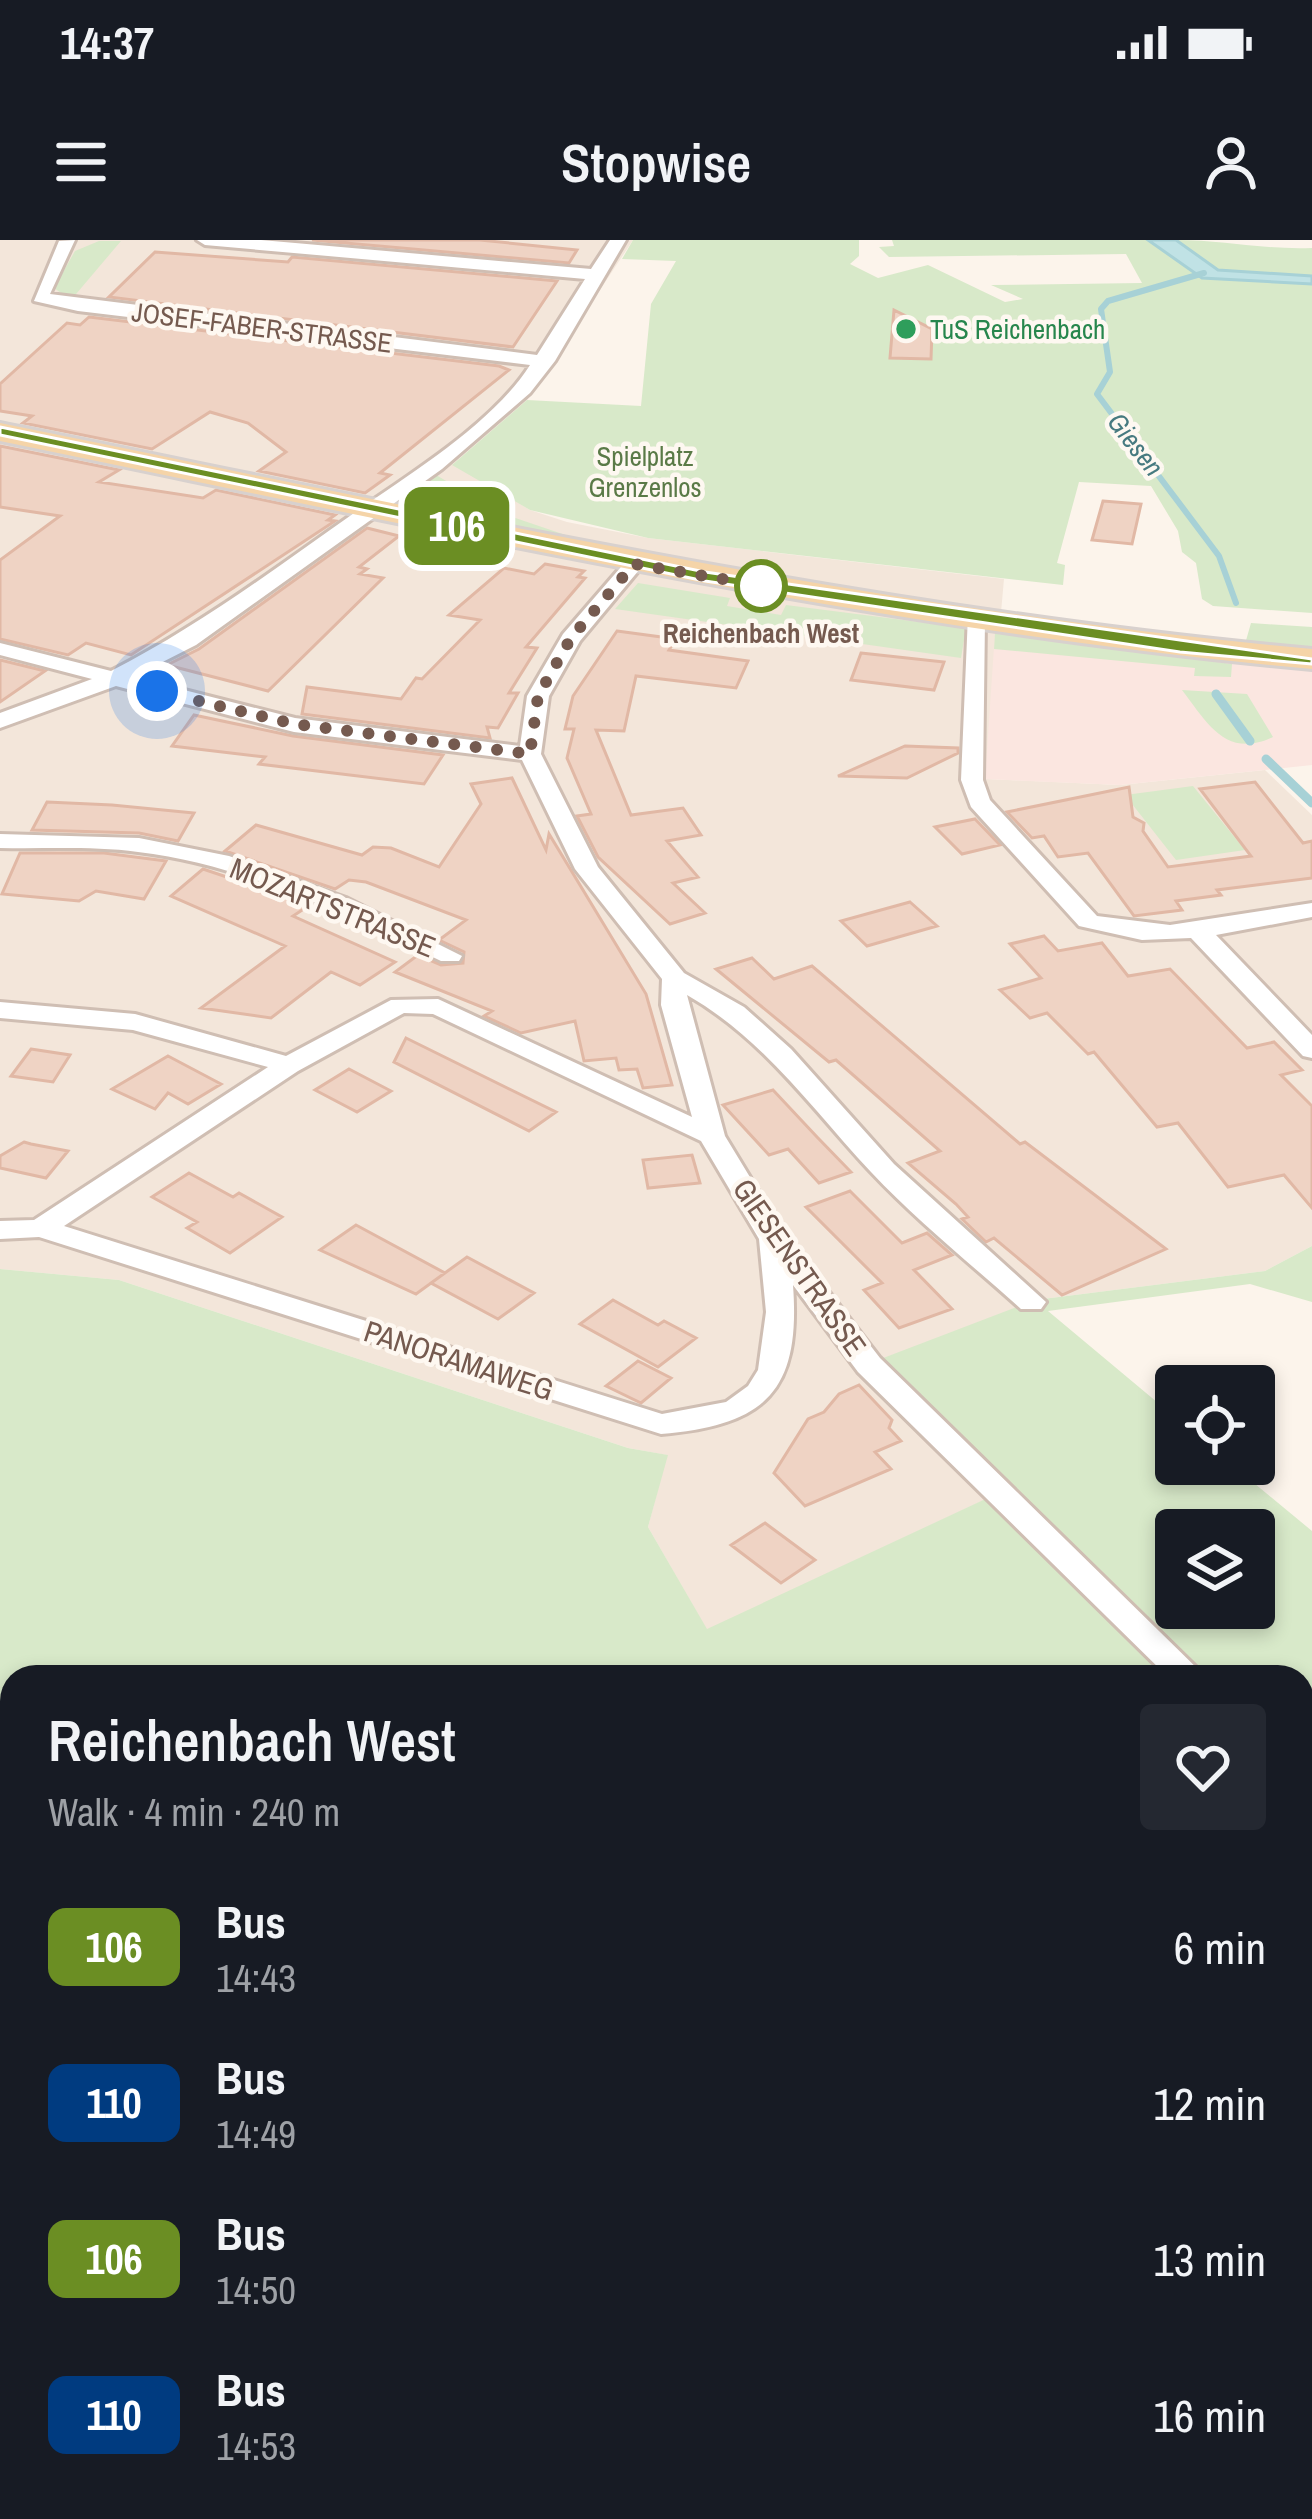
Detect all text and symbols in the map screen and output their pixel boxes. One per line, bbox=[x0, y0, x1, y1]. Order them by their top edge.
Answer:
text: 14:37 bbox=[60, 12, 154, 73]
text: Stopwise bbox=[561, 126, 751, 199]
icon: menu bbox=[48, 129, 114, 195]
icon: person bbox=[1198, 129, 1264, 195]
street label: JOSEF-FABER-STRASSE bbox=[130, 293, 394, 361]
place label: TuS Reichenbach bbox=[930, 311, 1105, 347]
marker: TuS Reichenbach bbox=[893, 316, 919, 342]
water label: Giesen bbox=[1100, 405, 1172, 483]
park label: Spielplatz Grenzenlos bbox=[588, 438, 702, 505]
line badge: 106 bbox=[388, 487, 526, 565]
text: 106 bbox=[428, 498, 486, 554]
marker: Reichenbach West bbox=[736, 561, 786, 611]
place label: Reichenbach West bbox=[663, 615, 859, 651]
your location bbox=[127, 661, 187, 721]
street label: MOZARTSTRASSE bbox=[224, 848, 442, 966]
street label: GIESENSTRASSE bbox=[724, 1170, 876, 1364]
street label: PANORAMAWEG bbox=[359, 1311, 559, 1409]
map controls bbox=[1155, 1365, 1275, 1629]
button: locate bbox=[1155, 1365, 1275, 1485]
button: layers bbox=[1155, 1509, 1275, 1629]
text: Reichenbach West bbox=[48, 1702, 456, 1779]
button: heart bbox=[1140, 1704, 1266, 1830]
text: Walk · 4 min · 240 m bbox=[48, 1786, 340, 1838]
text: Bus bbox=[216, 1891, 286, 1952]
text: 6 min bbox=[1174, 1917, 1266, 1978]
text: 106 bbox=[85, 1919, 143, 1975]
text: 14:43 bbox=[216, 1952, 296, 2004]
text: Bus bbox=[216, 2047, 286, 2108]
text: 12 min bbox=[1153, 2073, 1266, 2134]
text: 110 bbox=[86, 2075, 142, 2131]
text: 14:49 bbox=[216, 2108, 296, 2160]
text: Bus bbox=[216, 2203, 286, 2264]
text: 13 min bbox=[1153, 2229, 1266, 2290]
text: 106 bbox=[85, 2231, 143, 2287]
text: 14:50 bbox=[216, 2264, 296, 2316]
text: Bus bbox=[216, 2359, 286, 2420]
text: 16 min bbox=[1153, 2385, 1266, 2446]
text: 110 bbox=[86, 2387, 142, 2443]
text: 14:53 bbox=[216, 2420, 296, 2472]

